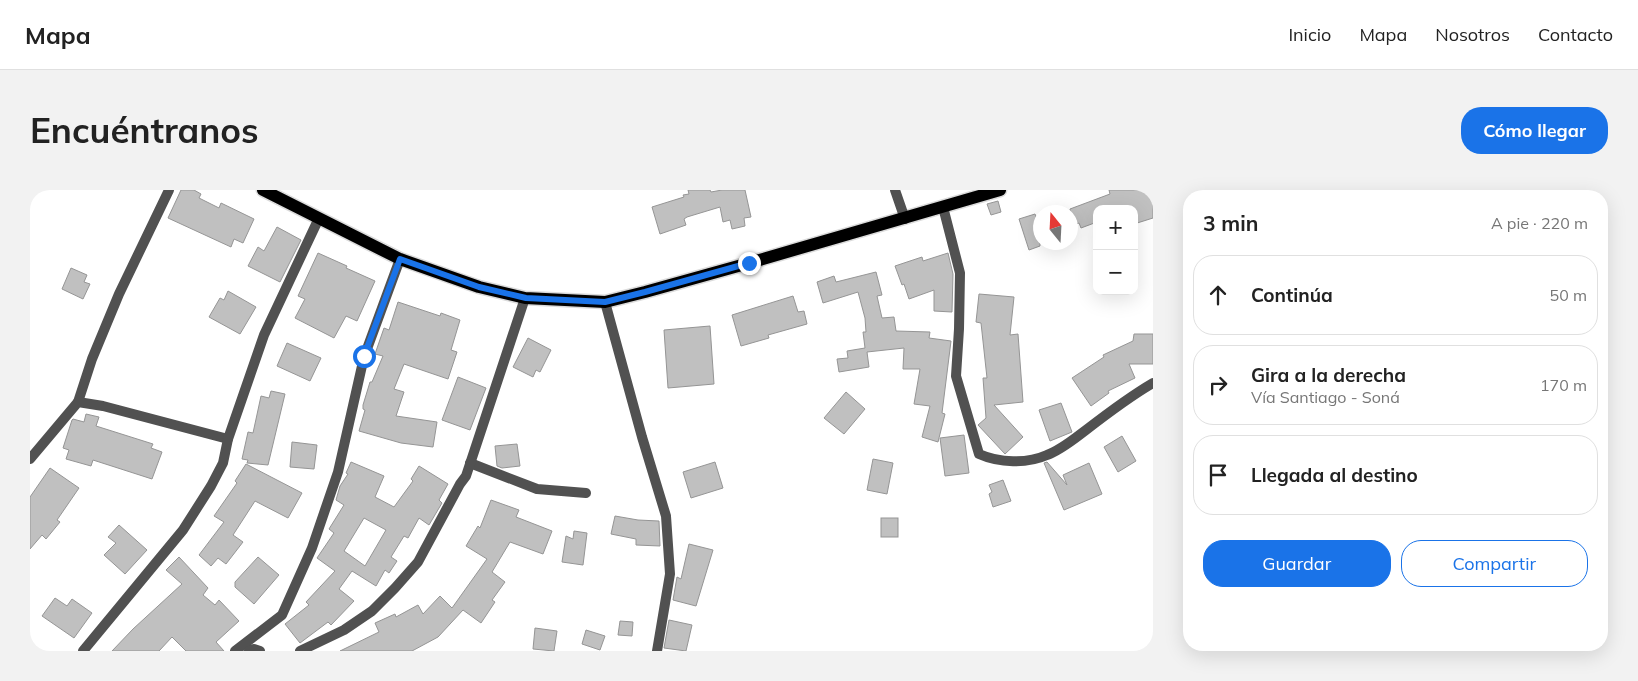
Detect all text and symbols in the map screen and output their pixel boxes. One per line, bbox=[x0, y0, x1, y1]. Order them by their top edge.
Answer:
text: Mapa bbox=[25, 20, 91, 50]
text: Inicio bbox=[1288, 23, 1331, 46]
text: Mapa bbox=[1359, 23, 1407, 46]
text: Nosotros bbox=[1435, 23, 1510, 46]
text: Contacto bbox=[1538, 23, 1613, 46]
button: Cómo llegar bbox=[1461, 107, 1608, 154]
text: Encuéntranos bbox=[30, 108, 259, 152]
north arrow bbox=[1033, 205, 1078, 250]
map controls bbox=[1093, 205, 1138, 295]
button: + bbox=[1093, 205, 1138, 250]
text: 3 min bbox=[1203, 210, 1258, 236]
text: A pie · 220 m bbox=[1491, 213, 1588, 233]
button: − bbox=[1093, 250, 1138, 295]
route end bbox=[738, 252, 761, 275]
icon: ahead bbox=[1204, 281, 1232, 309]
text: Continúa bbox=[1251, 283, 1333, 307]
text: 50 m bbox=[1550, 285, 1587, 305]
route start bbox=[353, 345, 376, 368]
text: Gira a la derecha bbox=[1251, 363, 1406, 387]
icon: right bbox=[1204, 371, 1232, 399]
text: 170 m bbox=[1540, 375, 1587, 395]
text: Vía Santiago - Soná bbox=[1251, 387, 1400, 407]
icon: arrive bbox=[1204, 461, 1232, 489]
text: Llegada al destino bbox=[1251, 463, 1418, 487]
button: Guardar bbox=[1203, 540, 1391, 587]
button: Compartir bbox=[1401, 540, 1588, 587]

